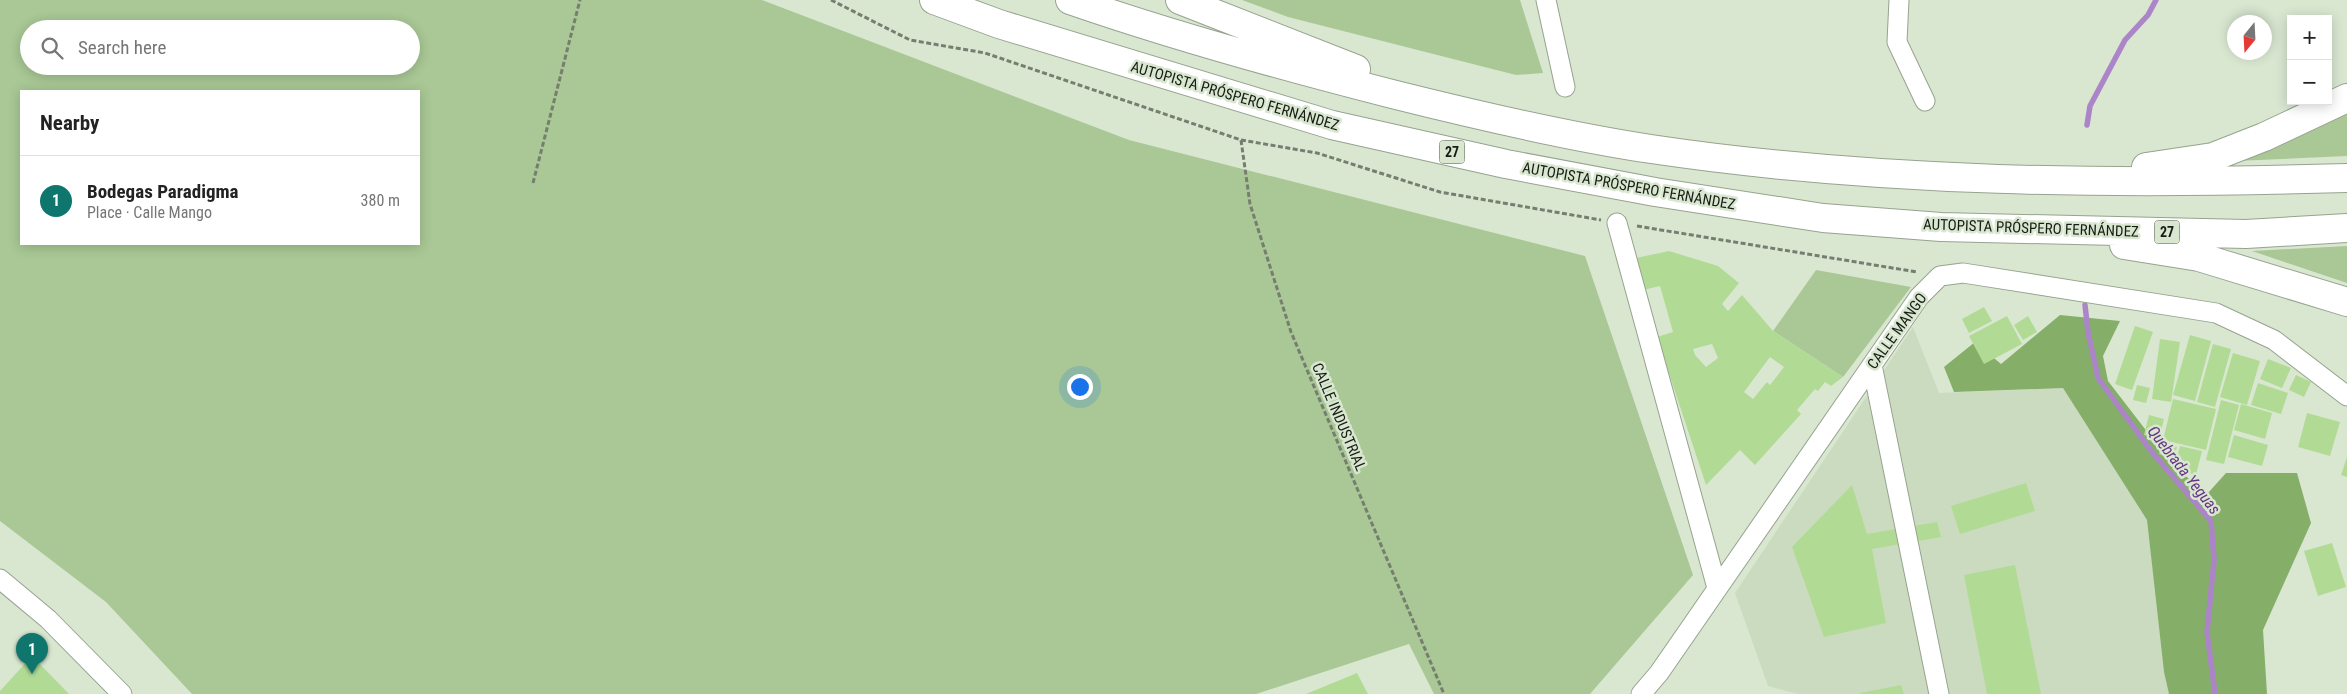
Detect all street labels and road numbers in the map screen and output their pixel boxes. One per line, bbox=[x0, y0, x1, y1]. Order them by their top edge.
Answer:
street label: AUTOPISTA PRÓSPERO FERNÁNDEZ bbox=[1129, 58, 1341, 134]
road number: 27 bbox=[1440, 140, 1464, 163]
street label: AUTOPISTA PRÓSPERO FERNÁNDEZ bbox=[1521, 158, 1737, 214]
street label: AUTOPISTA PRÓSPERO FERNÁNDEZ bbox=[1923, 215, 2139, 241]
road number: 27 bbox=[2154, 220, 2180, 243]
street label: CALLE MANGO bbox=[1863, 289, 1931, 373]
street label: CALLE INDUSTRIAL bbox=[1308, 360, 1370, 474]

